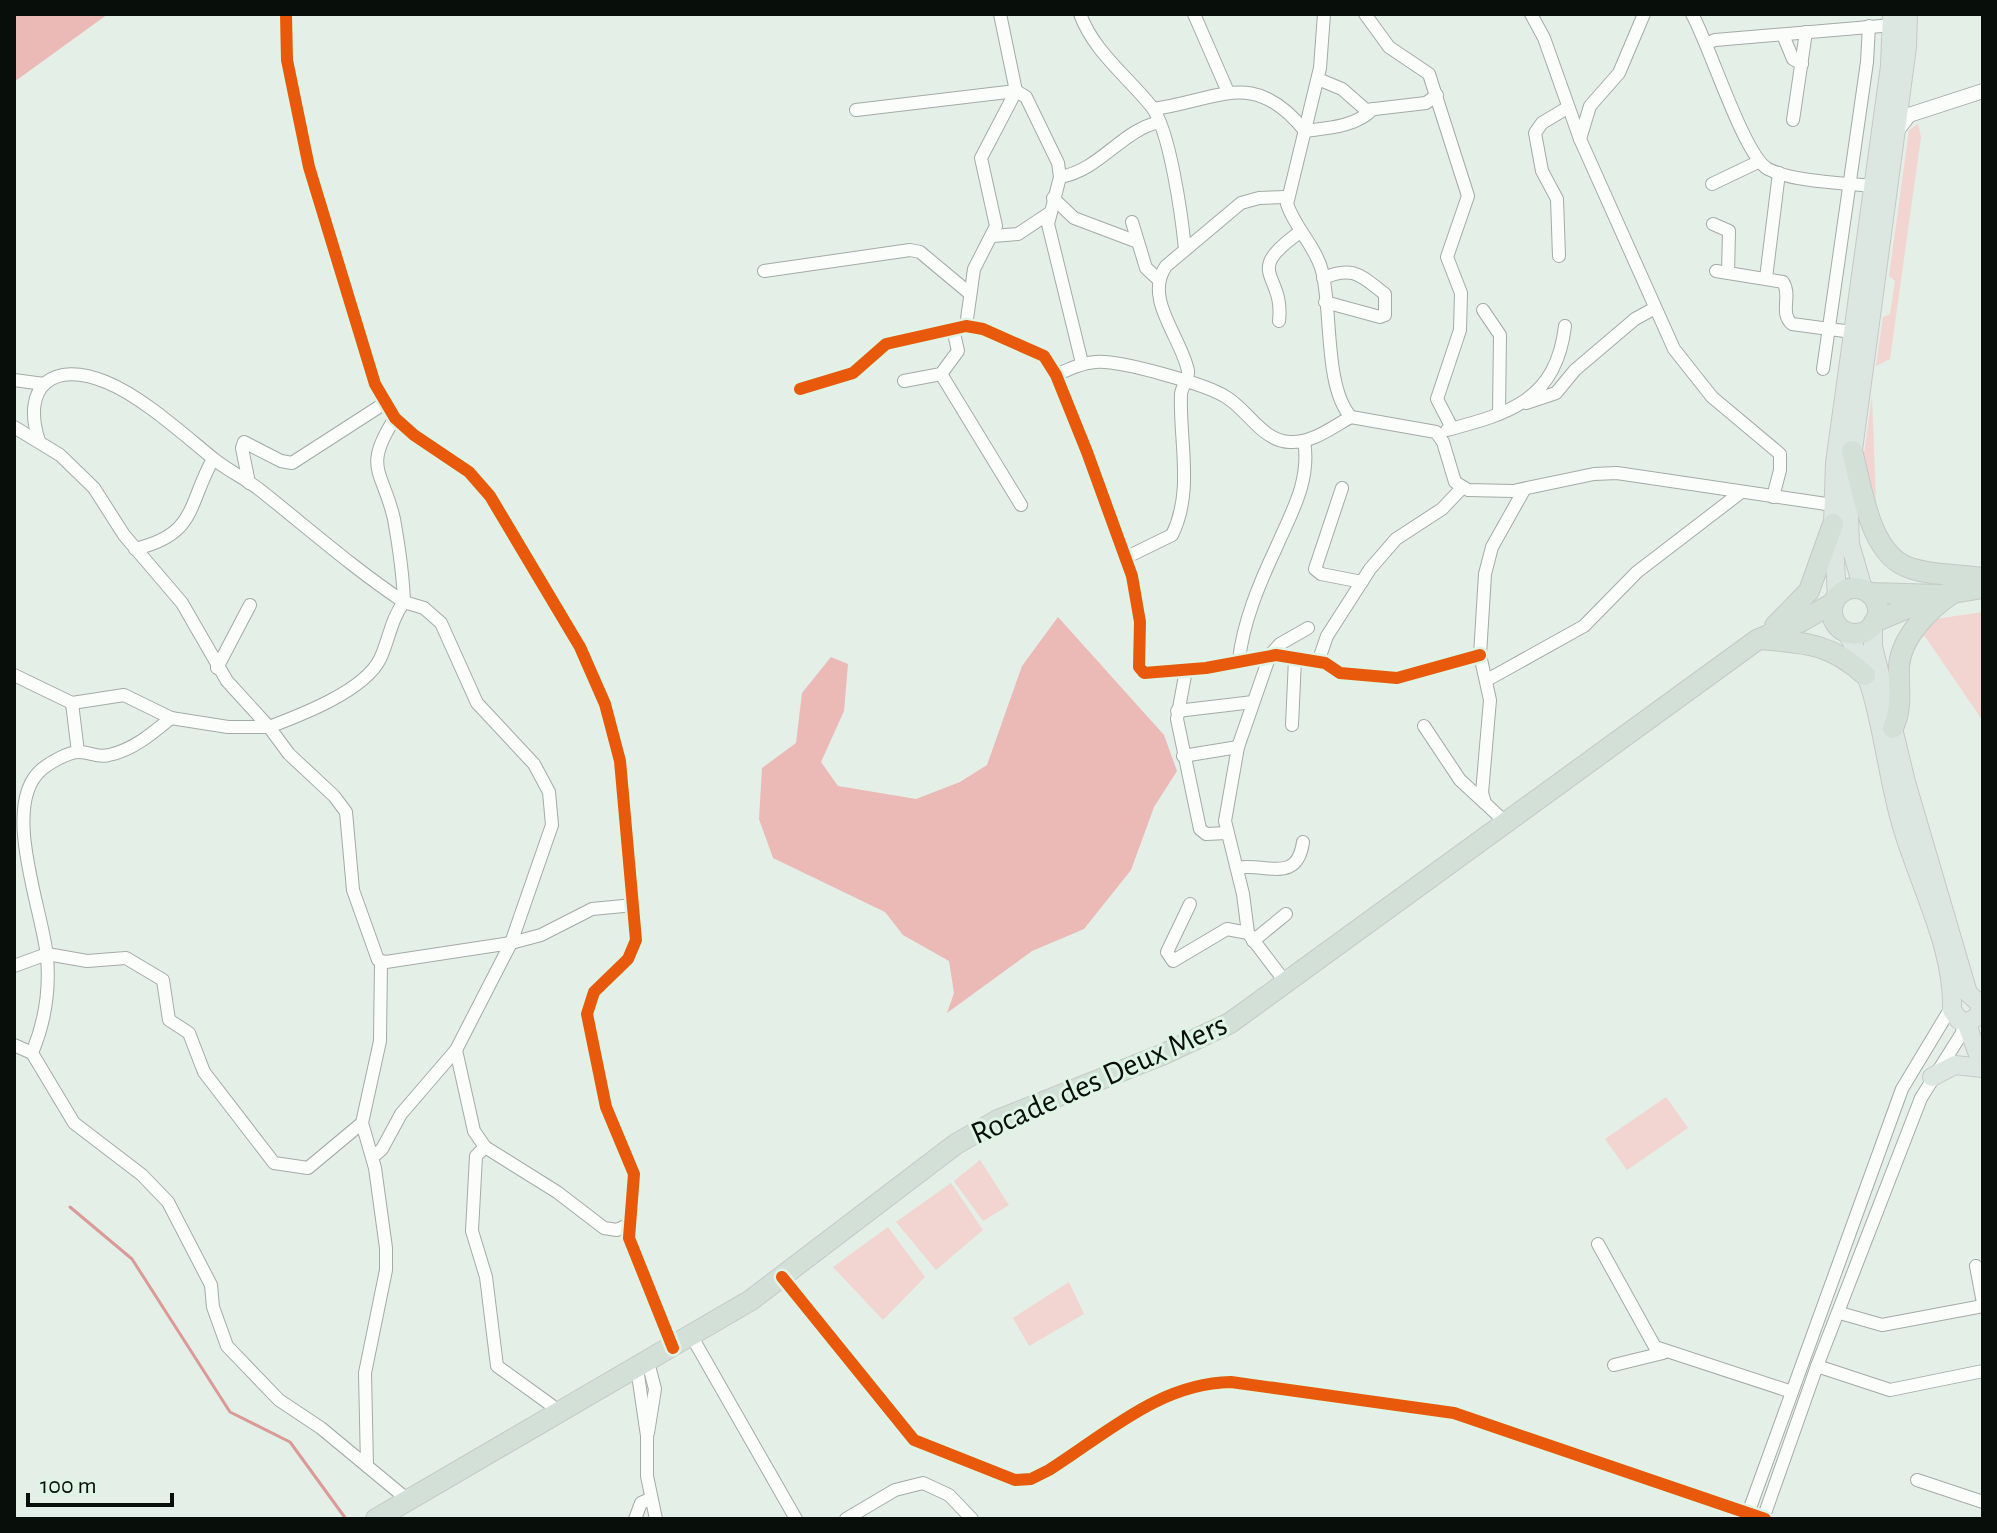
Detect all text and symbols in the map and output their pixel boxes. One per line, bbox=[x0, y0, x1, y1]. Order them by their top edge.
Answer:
street label: Rocade des Deux Mers bbox=[966, 1008, 1232, 1150]
scale bar bbox=[28, 1457, 172, 1507]
text: 100 m bbox=[40, 1474, 97, 1498]

